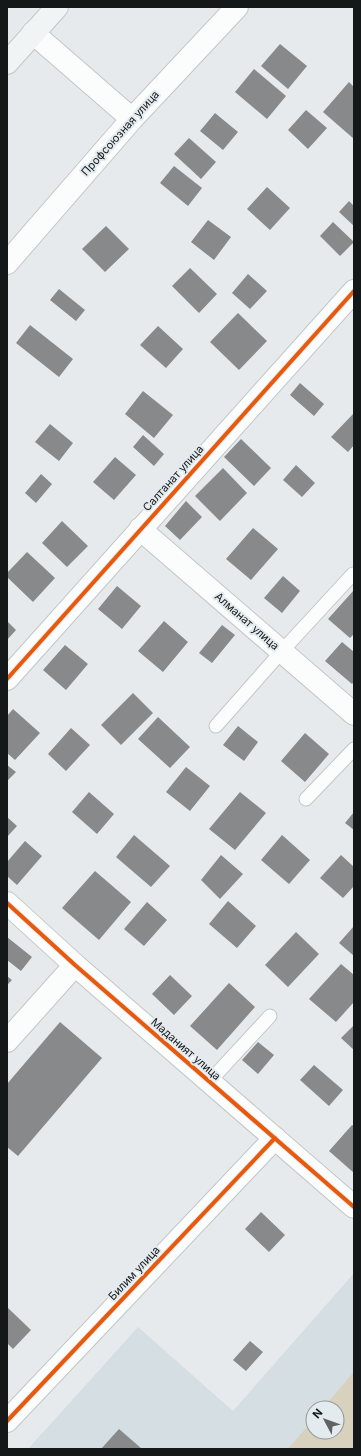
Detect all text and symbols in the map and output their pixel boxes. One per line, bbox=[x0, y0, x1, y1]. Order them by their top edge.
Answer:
street label: Профсоюзная улица bbox=[78, 88, 162, 178]
street label: Салтанат улица bbox=[140, 442, 206, 514]
street label: Алманат улица bbox=[212, 589, 282, 653]
street label: Маданият улица bbox=[148, 1015, 224, 1083]
street label: Билим улица bbox=[105, 1243, 163, 1303]
north arrow bbox=[305, 1400, 345, 1440]
text: N bbox=[309, 1406, 325, 1421]

